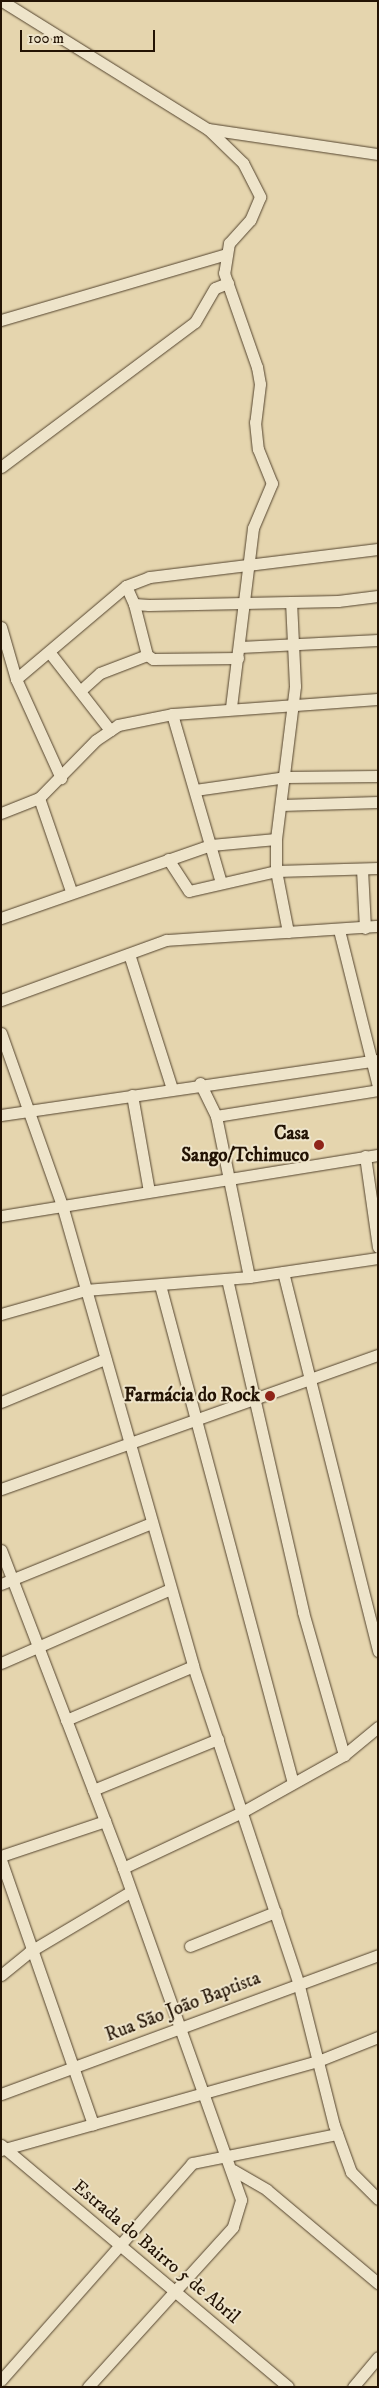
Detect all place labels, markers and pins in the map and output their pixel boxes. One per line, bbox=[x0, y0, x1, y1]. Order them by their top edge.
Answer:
place label: Casa Sango/Tchimuco bbox=[181, 1123, 309, 1167]
marker: Casa Sango/Tchimuco bbox=[313, 1139, 325, 1151]
place label: Farmácia do Rock bbox=[124, 1385, 260, 1407]
marker: Farmácia do Rock bbox=[264, 1390, 276, 1402]

